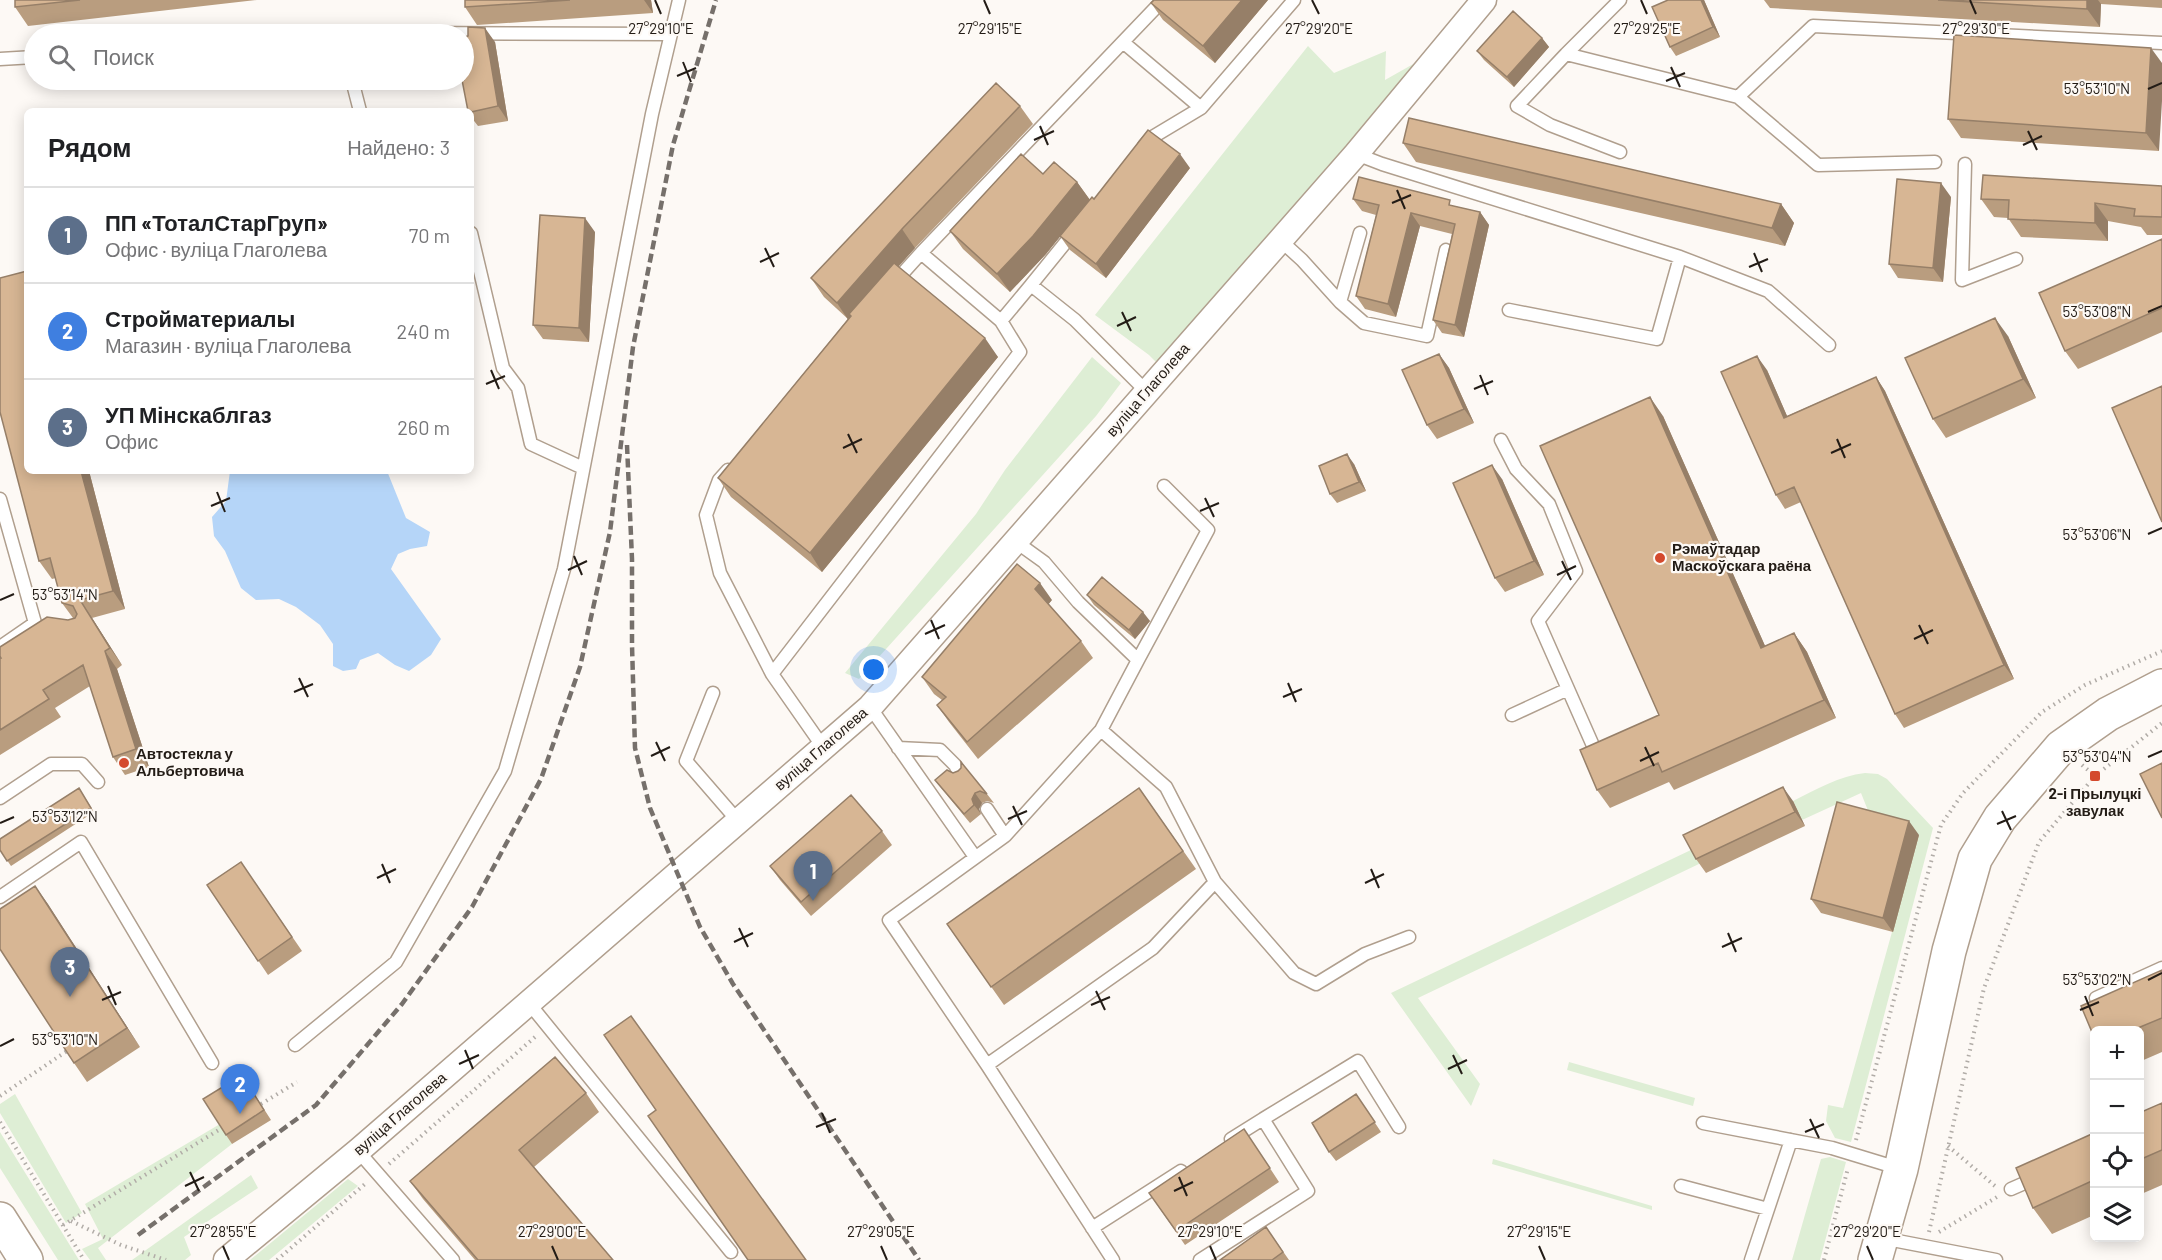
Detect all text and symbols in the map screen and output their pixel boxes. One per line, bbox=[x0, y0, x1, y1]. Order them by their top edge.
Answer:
text: 27°29'10"E bbox=[628, 19, 694, 37]
text: 27°29'15"E bbox=[958, 19, 1022, 37]
text: 27°29'20"E bbox=[1285, 19, 1353, 37]
text: 27°29'25"E bbox=[1613, 19, 1681, 37]
text: 27°29'30"E bbox=[1942, 19, 2010, 37]
search box bbox=[24, 24, 474, 90]
icon: search bbox=[45, 41, 78, 74]
text: Поиск bbox=[93, 43, 154, 69]
text: 53°53'10"N bbox=[2064, 79, 2130, 97]
text: Рядом bbox=[48, 131, 131, 162]
text: Найдено: 3 bbox=[347, 135, 450, 159]
text: ПП «ТоталСтарГруп» bbox=[105, 209, 328, 235]
text: 1 bbox=[64, 223, 71, 247]
text: 70 m bbox=[409, 223, 450, 247]
text: Офис · вуліца Глаголева bbox=[105, 237, 327, 261]
text: 53°53'08"N bbox=[2063, 302, 2131, 320]
text: Стройматериалы bbox=[105, 305, 295, 331]
text: 2 bbox=[62, 319, 73, 343]
text: 240 m bbox=[396, 319, 450, 343]
text: Магазин · вуліца Глаголева bbox=[105, 333, 351, 357]
street label: вуліца Глаголева bbox=[1102, 339, 1193, 440]
text: УП Мінскаблгаз bbox=[105, 401, 272, 427]
text: 3 bbox=[62, 415, 73, 439]
text: 260 m bbox=[397, 415, 450, 439]
text: Офис bbox=[105, 429, 158, 453]
text: 53°53'06"N bbox=[2063, 525, 2131, 543]
place label: Рэмаўтадар Маскоўскага раёна bbox=[1672, 539, 1812, 574]
marker: Рэмаўтадар Маскоўскага раёна bbox=[1653, 551, 1667, 565]
text: 53°53'14"N bbox=[32, 585, 98, 603]
your location bbox=[859, 655, 888, 684]
street label: вуліца Глаголева bbox=[770, 702, 871, 794]
place label: Автостекла у Альбертовича bbox=[136, 744, 245, 779]
text: 53°53'04"N bbox=[2062, 747, 2132, 765]
marker: Автостекла у Альбертовича bbox=[117, 756, 131, 770]
marker: 2-і Прылуцкі завулак bbox=[2088, 769, 2102, 783]
place label: 2-і Прылуцкі завулак bbox=[2048, 784, 2142, 819]
text: 53°53'12"N bbox=[32, 807, 98, 825]
pin: 1 bbox=[794, 852, 832, 901]
pin: 3 bbox=[50, 948, 90, 997]
text: 53°53'02"N bbox=[2062, 970, 2132, 988]
map controls bbox=[2090, 1026, 2144, 1242]
button: + bbox=[2090, 1026, 2144, 1080]
text: 53°53'10"N bbox=[32, 1030, 98, 1048]
pin: 2 bbox=[220, 1064, 260, 1114]
street label: вуліца Глаголева bbox=[349, 1067, 450, 1159]
button: − bbox=[2090, 1080, 2144, 1134]
button: locate bbox=[2090, 1134, 2144, 1188]
button: layers bbox=[2090, 1188, 2144, 1242]
text: 27°28'55"E bbox=[189, 1222, 257, 1240]
text: 27°29'00"E bbox=[518, 1222, 586, 1240]
text: 27°29'05"E bbox=[847, 1222, 915, 1240]
text: 27°29'10"E bbox=[1177, 1222, 1243, 1240]
text: 27°29'15"E bbox=[1507, 1222, 1571, 1240]
text: 27°29'20"E bbox=[1833, 1222, 1901, 1240]

